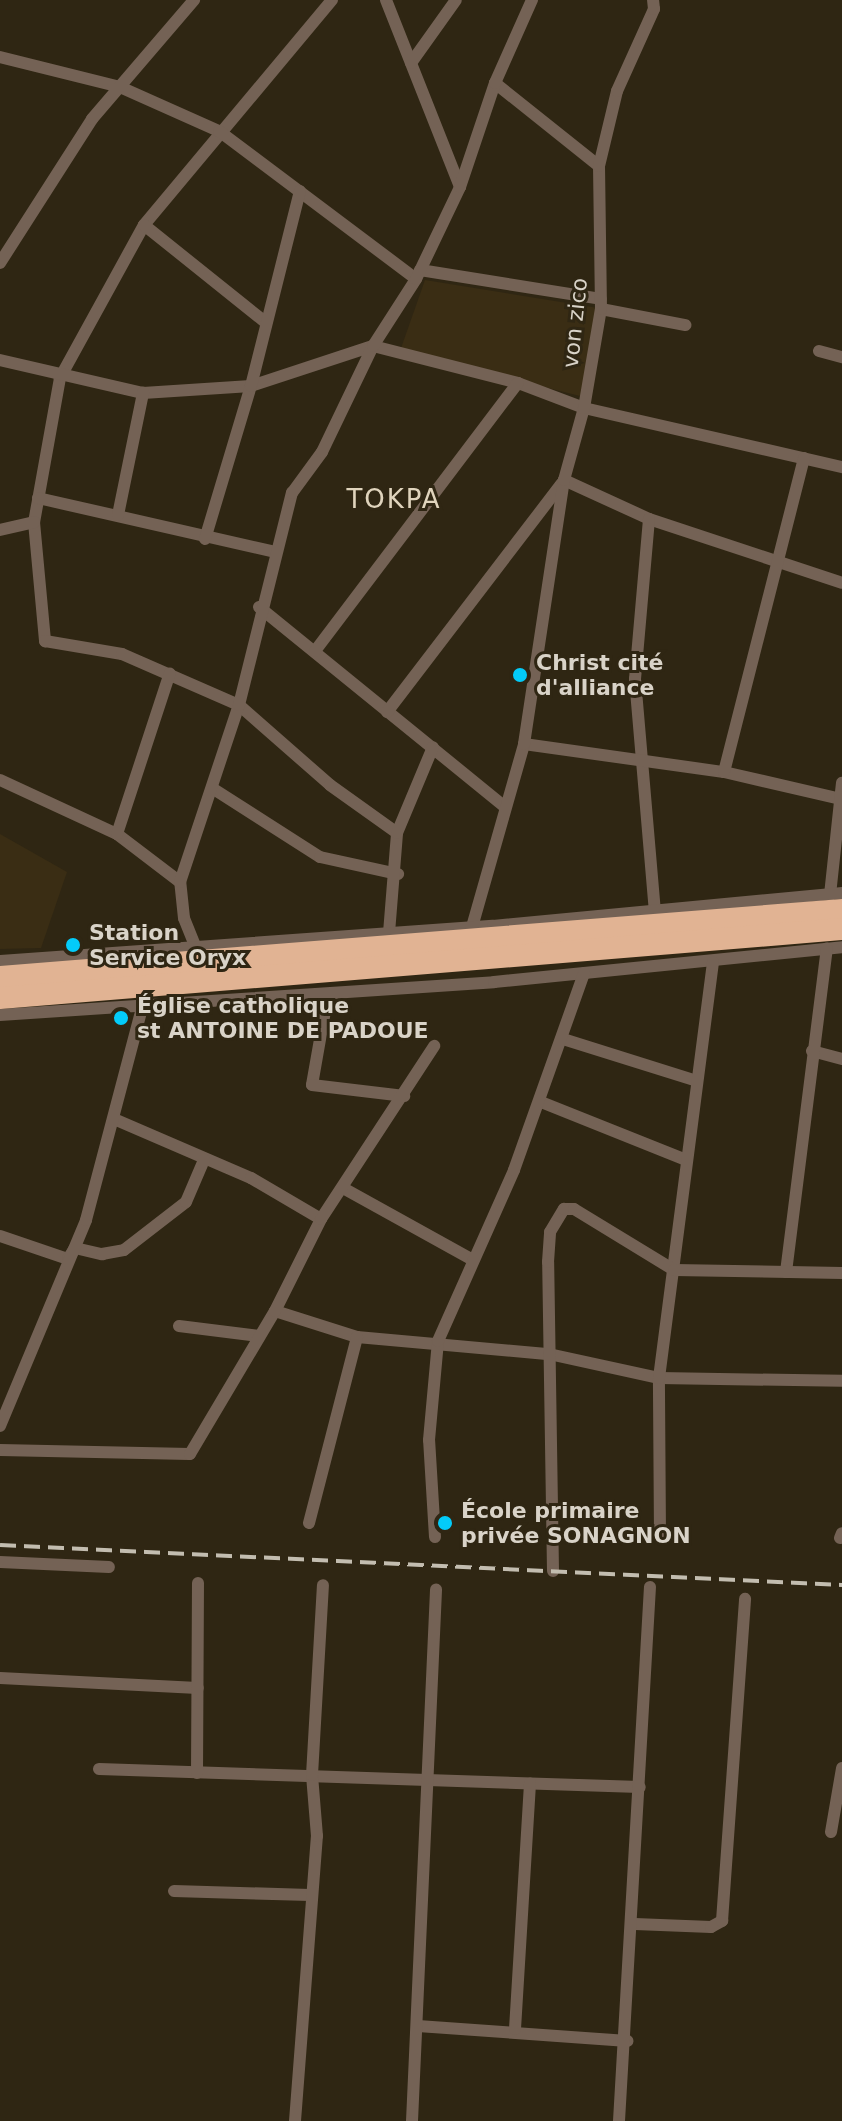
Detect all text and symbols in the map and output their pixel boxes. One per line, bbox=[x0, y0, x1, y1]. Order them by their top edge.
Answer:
street label: von zico bbox=[557, 277, 593, 369]
district label: TOKPA bbox=[346, 484, 442, 516]
place label: Christ cité d'alliance bbox=[536, 649, 663, 700]
marker: Christ cité d'alliance bbox=[511, 666, 529, 684]
place label: Station Service Oryx bbox=[89, 919, 246, 970]
marker: Station Service Oryx bbox=[64, 936, 82, 954]
place label: Église catholique st ANTOINE DE PADOUE bbox=[137, 992, 429, 1044]
marker: Église catholique st ANTOINE DE PADOUE bbox=[112, 1009, 130, 1027]
place label: École primaire privée SONAGNON bbox=[461, 1497, 691, 1548]
marker: École primaire privée SONAGNON bbox=[436, 1514, 454, 1532]

